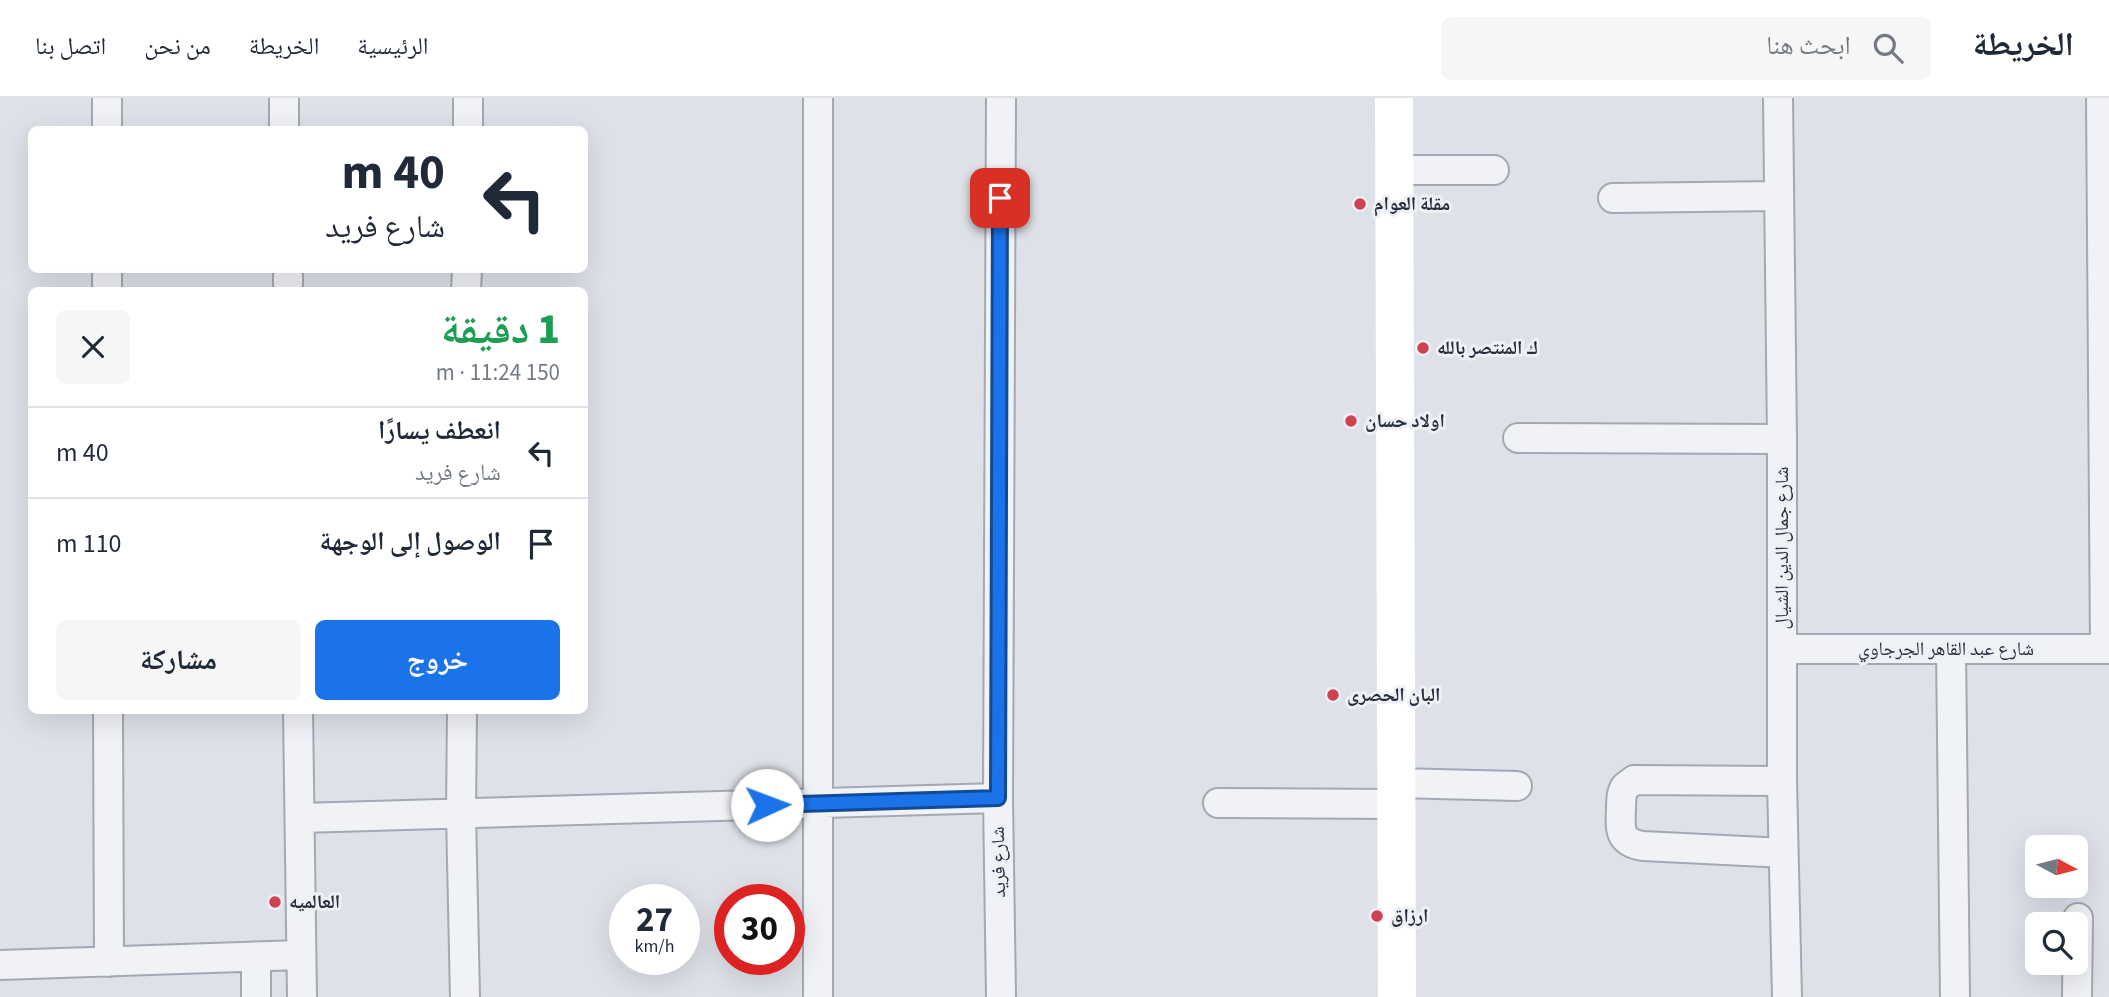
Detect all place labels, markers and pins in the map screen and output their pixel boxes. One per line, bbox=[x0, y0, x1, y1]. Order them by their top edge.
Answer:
pin bbox=[970, 168, 1030, 228]
place label: مقلة العوام bbox=[1374, 191, 1450, 218]
marker: مقلة العوام bbox=[1352, 196, 1368, 212]
place label: ك المنتصر بالله bbox=[1437, 335, 1538, 362]
marker: ك المنتصر بالله bbox=[1415, 340, 1431, 356]
place label: اولاد حسان bbox=[1365, 408, 1445, 435]
marker: اولاد حسان bbox=[1343, 413, 1359, 429]
place label: البان الحصرى bbox=[1347, 682, 1440, 709]
marker: البان الحصرى bbox=[1325, 687, 1341, 703]
place label: العالميه bbox=[289, 889, 340, 916]
marker: العالميه bbox=[267, 894, 283, 910]
place label: ارزاق bbox=[1391, 903, 1429, 930]
marker: ارزاق bbox=[1369, 908, 1385, 924]

